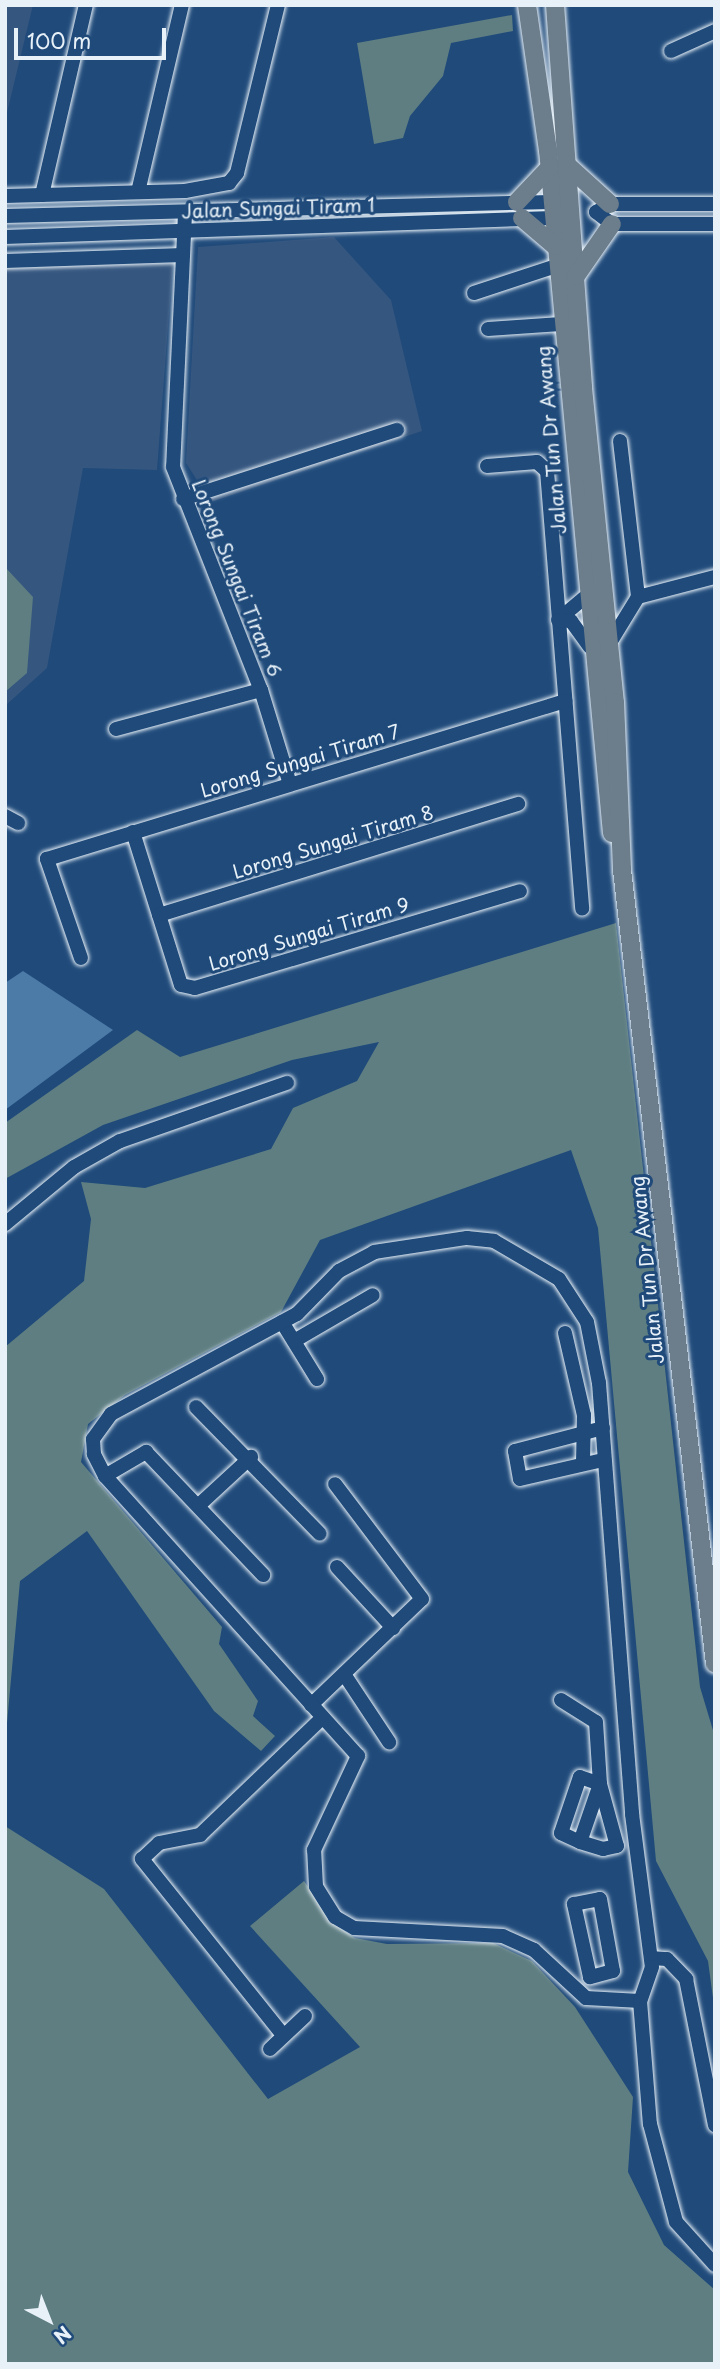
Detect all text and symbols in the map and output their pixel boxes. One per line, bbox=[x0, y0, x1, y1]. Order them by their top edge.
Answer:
scale bar bbox=[18, 14, 170, 58]
text: 100 m bbox=[27, 24, 91, 56]
street label: Jalan Sungai Tiram 1 bbox=[179, 193, 377, 223]
street label: Jalan Tun Dr Awang bbox=[531, 344, 571, 536]
street label: Lorong Sungai Tiram 6 bbox=[187, 476, 287, 680]
street label: Lorong Sungai Tiram 7 bbox=[197, 720, 403, 802]
street label: Lorong Sungai Tiram 8 bbox=[230, 801, 436, 883]
street label: Lorong Sungai Tiram 9 bbox=[206, 893, 412, 975]
street label: Jalan Tun Dr Awang bbox=[626, 1174, 668, 1366]
north arrow bbox=[14, 2285, 84, 2355]
text: N bbox=[48, 2320, 78, 2351]

